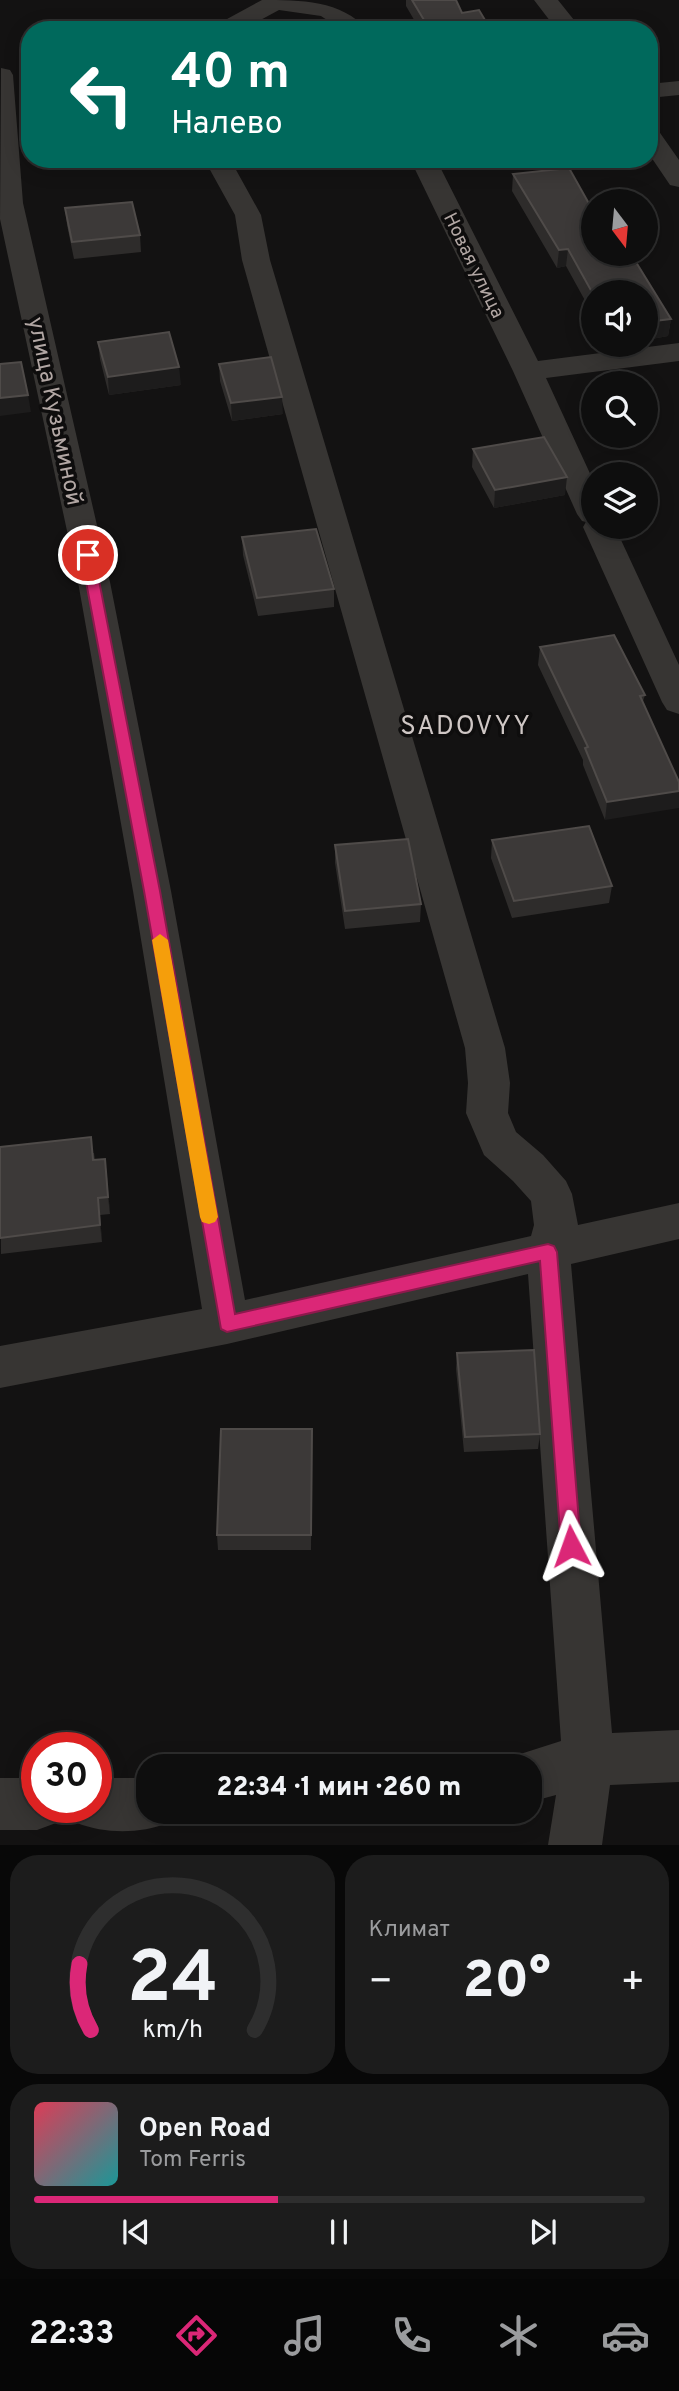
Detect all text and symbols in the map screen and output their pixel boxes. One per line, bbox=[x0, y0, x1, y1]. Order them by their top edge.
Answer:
text: 40 m bbox=[171, 44, 290, 106]
icon: left bbox=[56, 49, 147, 140]
text: Налево bbox=[171, 105, 283, 145]
north arrow bbox=[581, 189, 658, 266]
map controls bbox=[581, 189, 658, 539]
street label: Новая улица bbox=[437, 209, 509, 323]
button: sound bbox=[581, 280, 658, 357]
street label: улица Кузьминой bbox=[19, 315, 88, 508]
button: search bbox=[581, 371, 658, 448]
button: layers bbox=[581, 462, 658, 539]
pin bbox=[58, 525, 118, 585]
icon: arrive bbox=[69, 536, 107, 574]
district label: SADOVYY bbox=[400, 711, 532, 744]
position arrow bbox=[534, 1509, 608, 1583]
speed limit sign: 30 bbox=[21, 1732, 112, 1823]
text: 22:34 · 1 мин · 260 m bbox=[217, 1772, 461, 1805]
text: Климат bbox=[369, 1916, 450, 1945]
text: 24 bbox=[127, 1937, 218, 2029]
text: 20° bbox=[463, 1950, 551, 2016]
text: − bbox=[369, 1959, 393, 2008]
text: + bbox=[620, 1959, 645, 2008]
text: km/h bbox=[142, 2015, 203, 2047]
text: Open Road bbox=[139, 2113, 271, 2146]
text: Tom Ferris bbox=[139, 2146, 246, 2175]
icon: previous bbox=[117, 2213, 155, 2251]
icon: pause bbox=[320, 2213, 358, 2251]
icon: next bbox=[524, 2213, 562, 2251]
icon: directions bbox=[172, 2311, 221, 2360]
icon: music bbox=[280, 2311, 329, 2360]
icon: phone bbox=[387, 2311, 436, 2360]
icon: climate bbox=[494, 2311, 543, 2360]
icon: car bbox=[601, 2311, 650, 2360]
text: 22:33 bbox=[29, 2315, 114, 2355]

